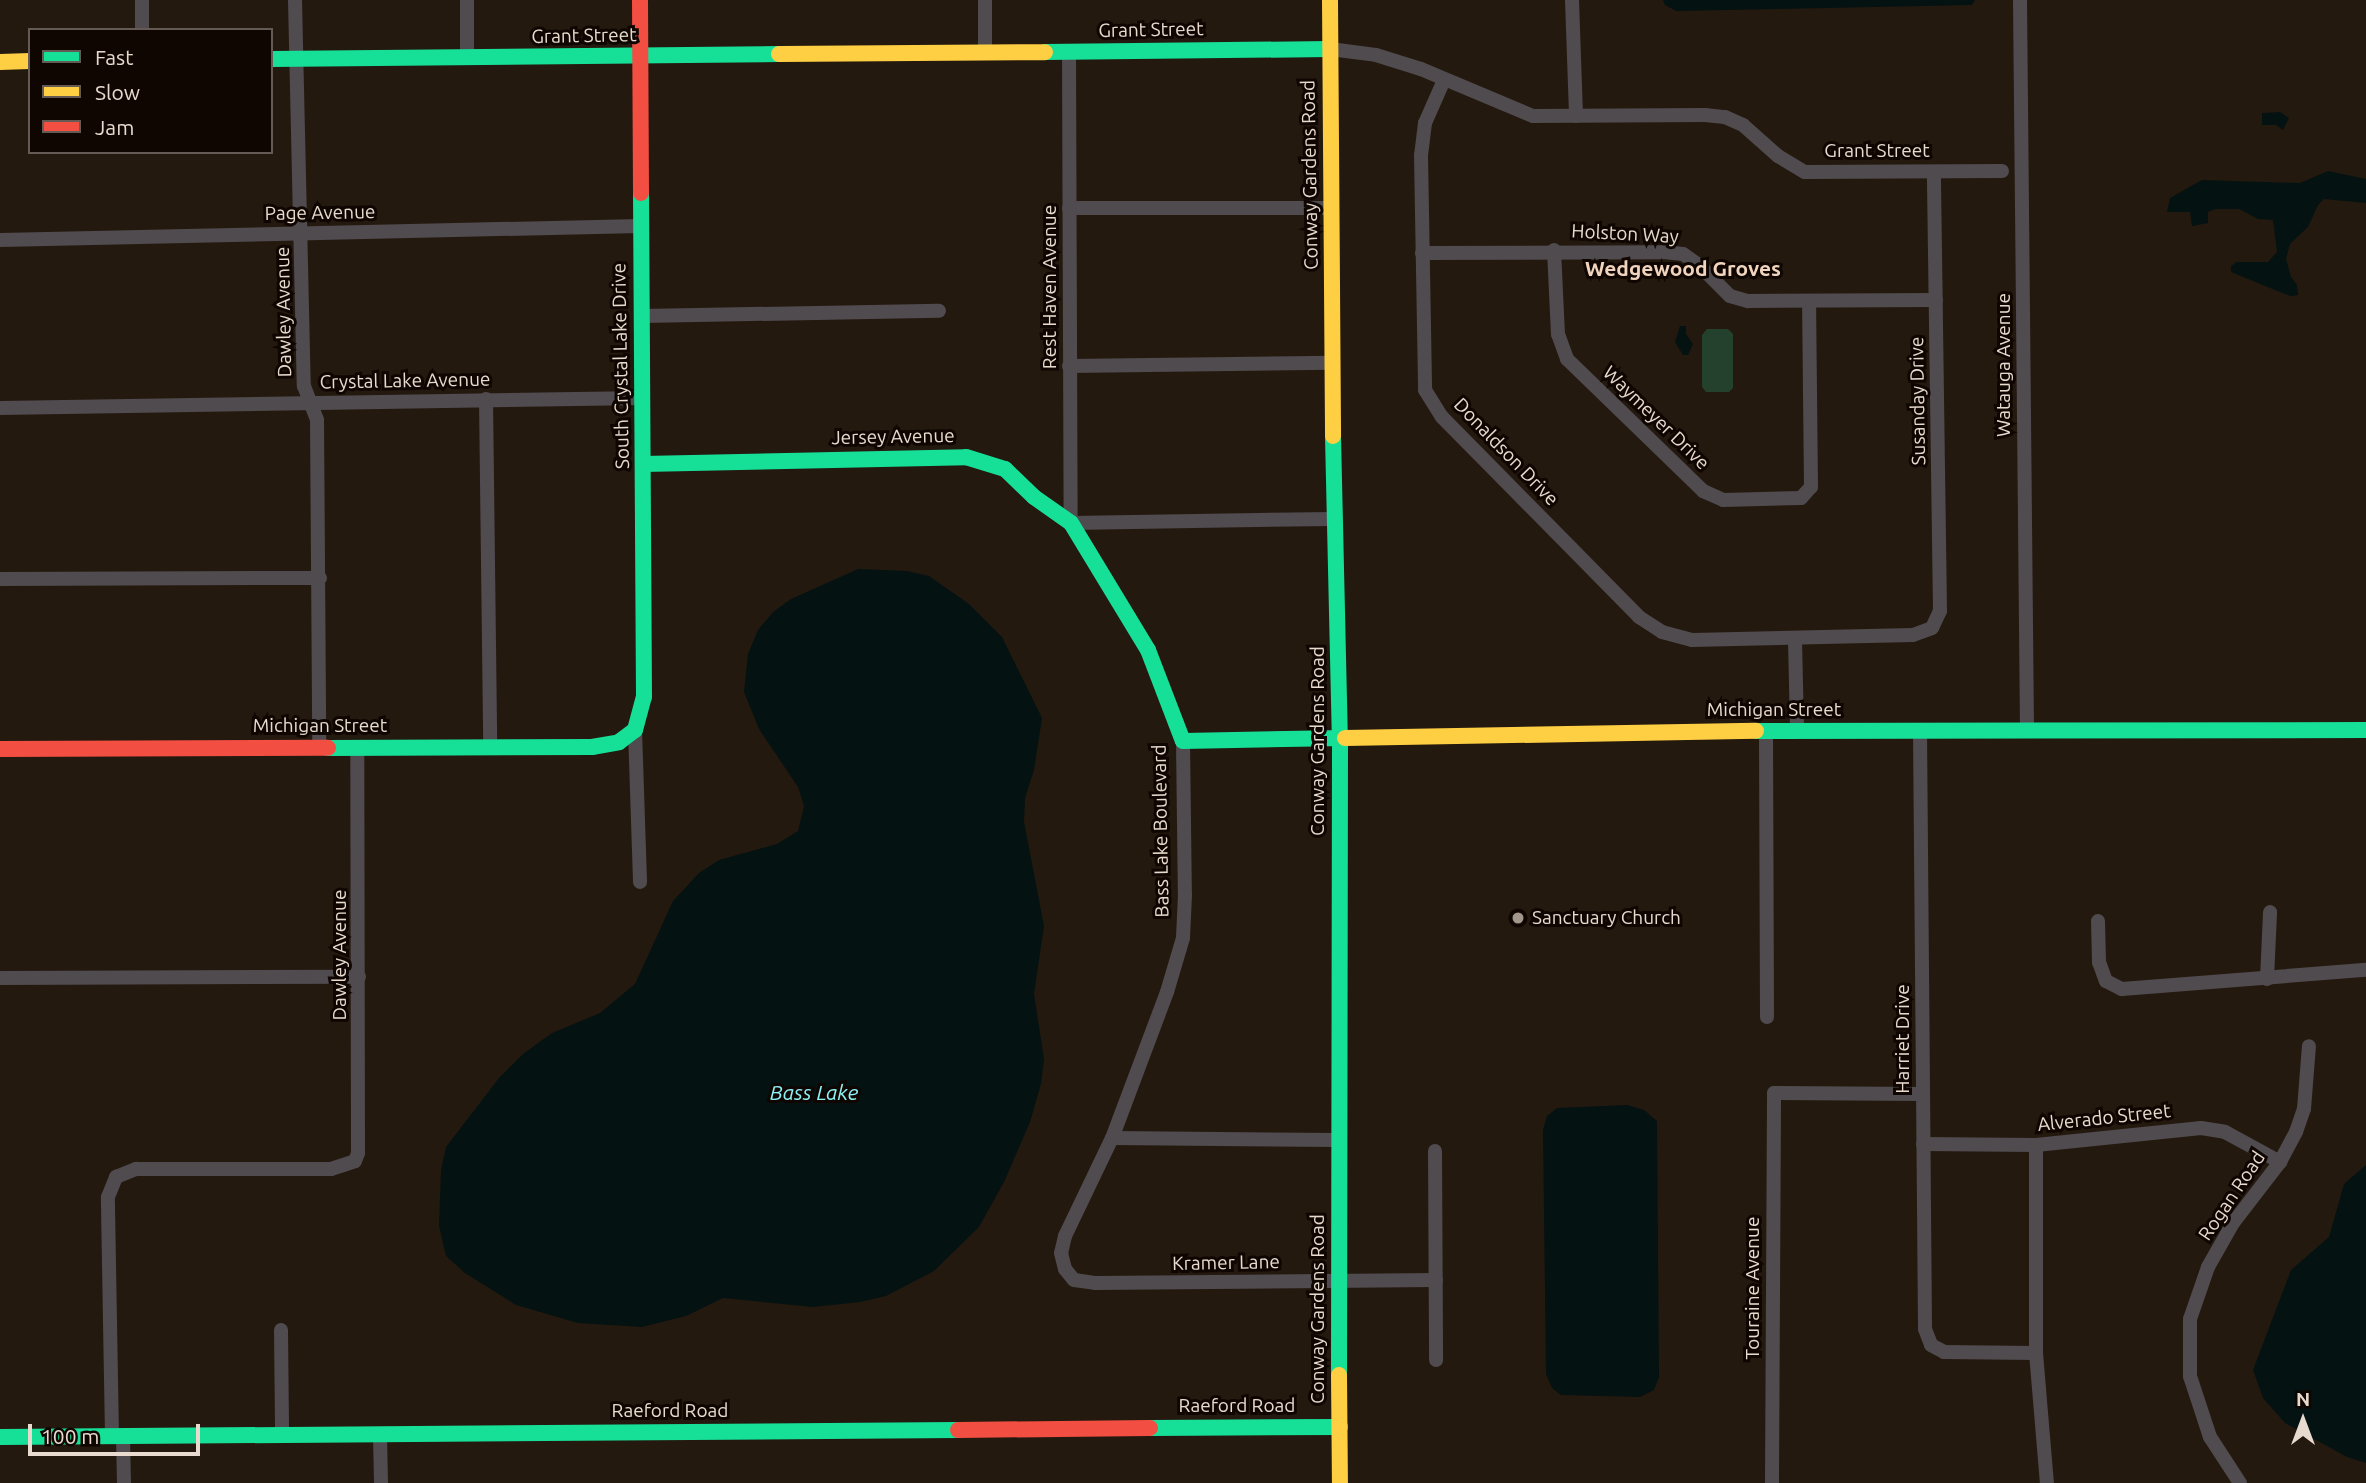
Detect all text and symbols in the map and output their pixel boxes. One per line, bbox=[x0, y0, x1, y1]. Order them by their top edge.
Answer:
street label: Grant Street bbox=[1098, 18, 1204, 42]
street label: Grant Street bbox=[531, 24, 637, 48]
legend bbox=[28, 28, 273, 154]
text: Fast bbox=[95, 45, 133, 69]
text: Slow bbox=[95, 80, 140, 104]
street label: Conway Gardens Road bbox=[1297, 80, 1323, 270]
text: Jam bbox=[95, 115, 134, 139]
street label: Grant Street bbox=[1824, 140, 1930, 162]
street label: Page Avenue bbox=[264, 201, 376, 225]
street label: Rest Haven Avenue bbox=[1039, 205, 1061, 369]
street label: Holston Way bbox=[1571, 220, 1679, 248]
street label: Dawley Avenue bbox=[271, 246, 297, 378]
district label: Wedgewood Groves bbox=[1585, 255, 1781, 281]
street label: South Crystal Lake Drive bbox=[608, 263, 634, 469]
street label: Watauga Avenue bbox=[1993, 293, 2015, 437]
street label: Susanday Drive bbox=[1905, 336, 1931, 466]
street label: Waymeyer Drive bbox=[1598, 361, 1714, 475]
street label: Crystal Lake Avenue bbox=[319, 368, 491, 394]
street label: Donaldson Drive bbox=[1449, 393, 1563, 511]
street label: Jersey Avenue bbox=[831, 425, 955, 449]
street label: Conway Gardens Road bbox=[1307, 646, 1329, 836]
street label: Michigan Street bbox=[1707, 699, 1841, 721]
street label: Michigan Street bbox=[253, 715, 387, 737]
street label: Bass Lake Boulevard bbox=[1148, 744, 1174, 918]
street label: Dawley Avenue bbox=[329, 890, 351, 1020]
place label: Sanctuary Church bbox=[1532, 907, 1681, 929]
marker: Sanctuary Church bbox=[1510, 910, 1526, 926]
street label: Harriet Drive bbox=[1892, 984, 1914, 1094]
water label: Bass Lake bbox=[770, 1079, 858, 1105]
street label: Alverado Street bbox=[2036, 1100, 2172, 1136]
street label: Rogan Road bbox=[2194, 1147, 2270, 1245]
street label: Conway Gardens Road bbox=[1307, 1214, 1329, 1404]
street label: Touraine Avenue bbox=[1742, 1217, 1764, 1359]
street label: Kramer Lane bbox=[1172, 1251, 1280, 1275]
north arrow bbox=[2268, 1385, 2338, 1455]
text: N bbox=[2296, 1388, 2310, 1410]
street label: Raeford Road bbox=[1179, 1395, 1295, 1417]
street label: Raeford Road bbox=[612, 1400, 728, 1422]
scale bar bbox=[32, 1410, 203, 1454]
text: 100 m bbox=[41, 1424, 99, 1448]

